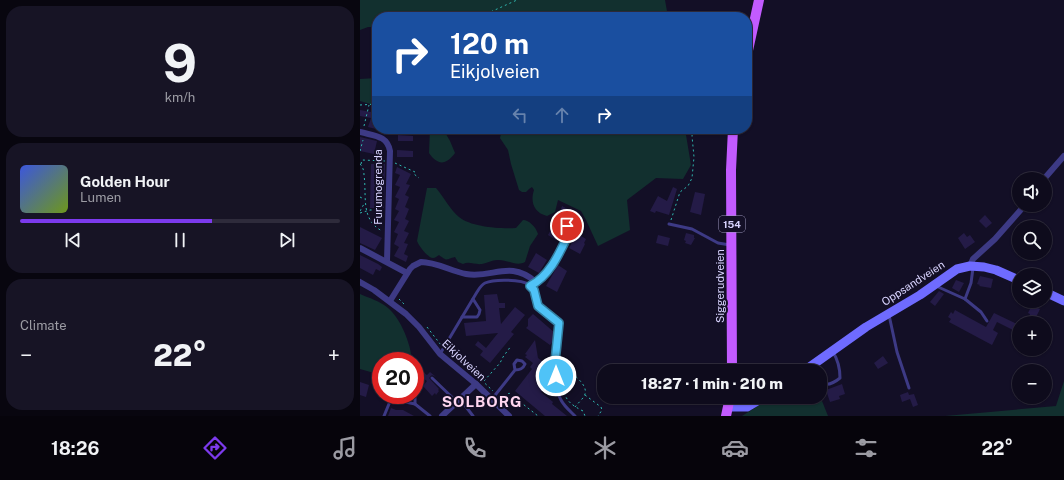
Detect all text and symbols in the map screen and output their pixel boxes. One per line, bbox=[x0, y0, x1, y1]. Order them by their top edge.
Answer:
text: 120 m bbox=[450, 27, 529, 60]
icon: right bbox=[384, 28, 436, 80]
text: 9 bbox=[163, 33, 197, 94]
text: Eikjolveien bbox=[450, 61, 540, 82]
text: km/h bbox=[165, 90, 195, 105]
icon: left bbox=[509, 104, 531, 126]
icon: ahead bbox=[551, 104, 573, 126]
icon: right bbox=[593, 104, 615, 126]
street label: Furumogrenda bbox=[372, 149, 384, 225]
map controls bbox=[1012, 172, 1052, 404]
button: sound bbox=[1012, 172, 1052, 212]
text: Golden Hour bbox=[80, 173, 170, 190]
text: Lumen bbox=[80, 190, 121, 205]
pin bbox=[550, 209, 584, 243]
icon: arrive bbox=[556, 215, 578, 237]
road number: 154 bbox=[719, 216, 745, 232]
button: search bbox=[1012, 220, 1052, 260]
icon: previous bbox=[62, 229, 84, 251]
icon: pause bbox=[169, 229, 191, 251]
icon: next bbox=[276, 229, 298, 251]
street label: Siggerudveien bbox=[714, 249, 726, 323]
street label: Oppsandveien bbox=[879, 258, 947, 308]
button: layers bbox=[1012, 268, 1052, 308]
button: + bbox=[1012, 316, 1052, 356]
text: Climate bbox=[20, 318, 67, 333]
text: 22° bbox=[153, 337, 207, 373]
street label: Eikjolveien bbox=[440, 337, 488, 383]
text: − bbox=[20, 342, 32, 368]
text: + bbox=[328, 342, 340, 368]
speed limit sign: 20 bbox=[372, 352, 424, 404]
position arrow bbox=[535, 355, 577, 397]
button: − bbox=[1012, 364, 1052, 404]
text: 18:27 · 1 min · 210 m bbox=[641, 375, 783, 392]
district label: SOLBORG bbox=[442, 393, 522, 410]
icon: directions bbox=[201, 434, 229, 462]
icon: music bbox=[331, 434, 359, 462]
icon: phone bbox=[461, 434, 489, 462]
icon: climate bbox=[591, 434, 619, 462]
icon: car bbox=[721, 434, 749, 462]
icon: filters bbox=[852, 434, 880, 462]
text: 18:26 bbox=[51, 438, 99, 459]
text: 22° bbox=[982, 438, 1013, 459]

